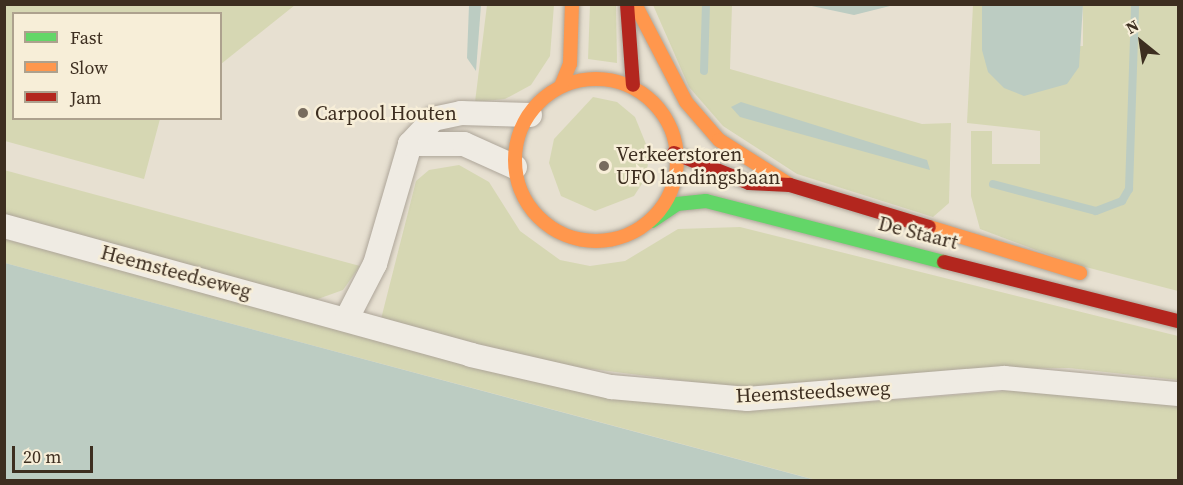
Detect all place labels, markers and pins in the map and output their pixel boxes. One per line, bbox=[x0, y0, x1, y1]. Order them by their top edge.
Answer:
place label: Carpool Houten bbox=[315, 101, 457, 125]
marker: Carpool Houten bbox=[296, 106, 310, 120]
place label: Verkeerstoren UFO landingsbaan bbox=[616, 142, 780, 189]
marker: Verkeerstoren UFO landingsbaan bbox=[597, 159, 611, 173]

